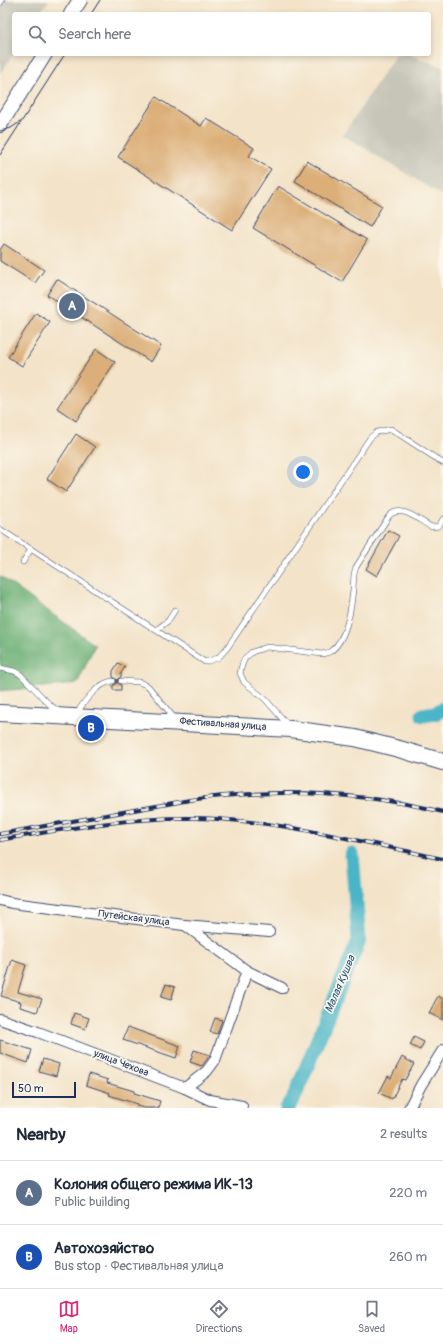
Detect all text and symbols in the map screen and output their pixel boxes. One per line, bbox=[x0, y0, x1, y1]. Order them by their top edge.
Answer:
search box bbox=[12, 12, 431, 56]
icon: search bbox=[26, 23, 48, 45]
text: Search here bbox=[58, 25, 131, 44]
pin: A bbox=[59, 291, 85, 321]
your location bbox=[293, 462, 313, 482]
pin: B bbox=[78, 713, 104, 743]
street label: Фестивальная улица bbox=[179, 715, 267, 733]
street label: Путейская улица bbox=[98, 908, 171, 928]
water label: Малая Кушва bbox=[322, 953, 358, 1015]
street label: улица Чехова bbox=[91, 1047, 151, 1079]
scale bar bbox=[12, 1080, 76, 1099]
text: 50 m bbox=[18, 1082, 44, 1095]
text: Nearby bbox=[16, 1124, 65, 1145]
text: 2 results bbox=[380, 1126, 427, 1142]
text: Колония общего режима ИК-13 bbox=[54, 1175, 253, 1194]
text: A bbox=[25, 1185, 33, 1201]
text: 220 m bbox=[389, 1185, 427, 1201]
text: Public building bbox=[54, 1194, 130, 1210]
text: Автохозяйство bbox=[54, 1239, 154, 1258]
text: B bbox=[25, 1249, 33, 1265]
text: 260 m bbox=[389, 1249, 427, 1265]
text: Bus stop · Фестивальная улица bbox=[54, 1258, 224, 1274]
tab: Map bbox=[58, 1298, 80, 1335]
tab: Directions bbox=[196, 1298, 242, 1335]
tab: Saved bbox=[358, 1298, 385, 1335]

